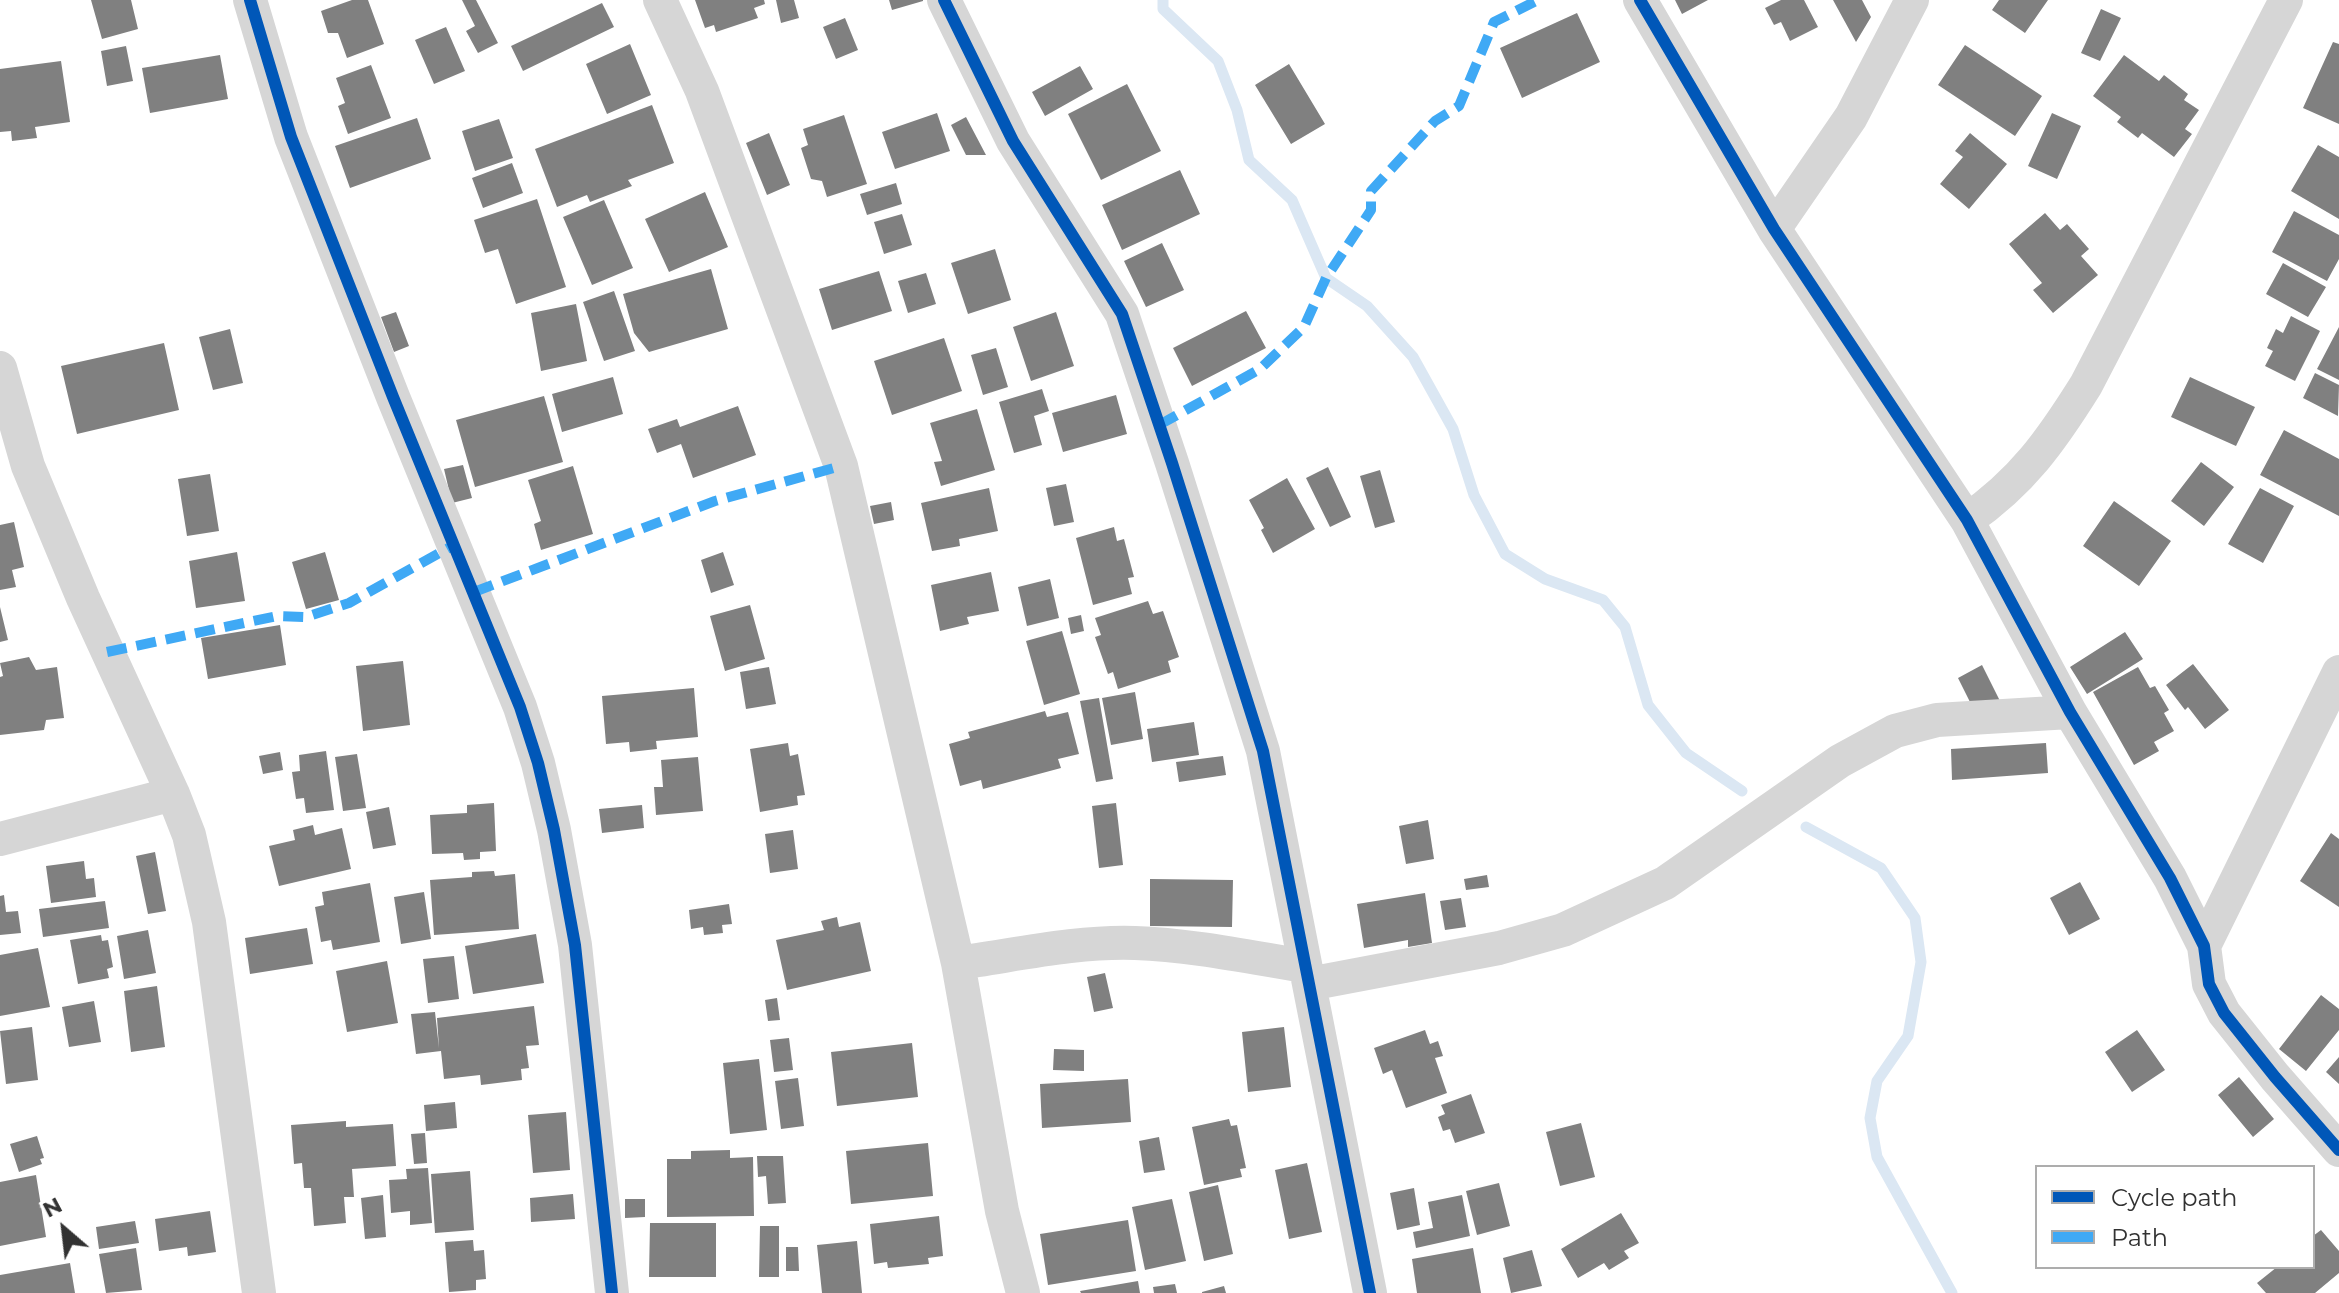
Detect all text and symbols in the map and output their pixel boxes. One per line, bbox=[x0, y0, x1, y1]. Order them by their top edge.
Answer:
legend bbox=[2035, 1165, 2315, 1269]
text: Cycle path bbox=[2111, 1183, 2238, 1212]
north arrow bbox=[24, 1189, 104, 1269]
text: N bbox=[38, 1191, 67, 1223]
text: Path bbox=[2111, 1223, 2168, 1252]

